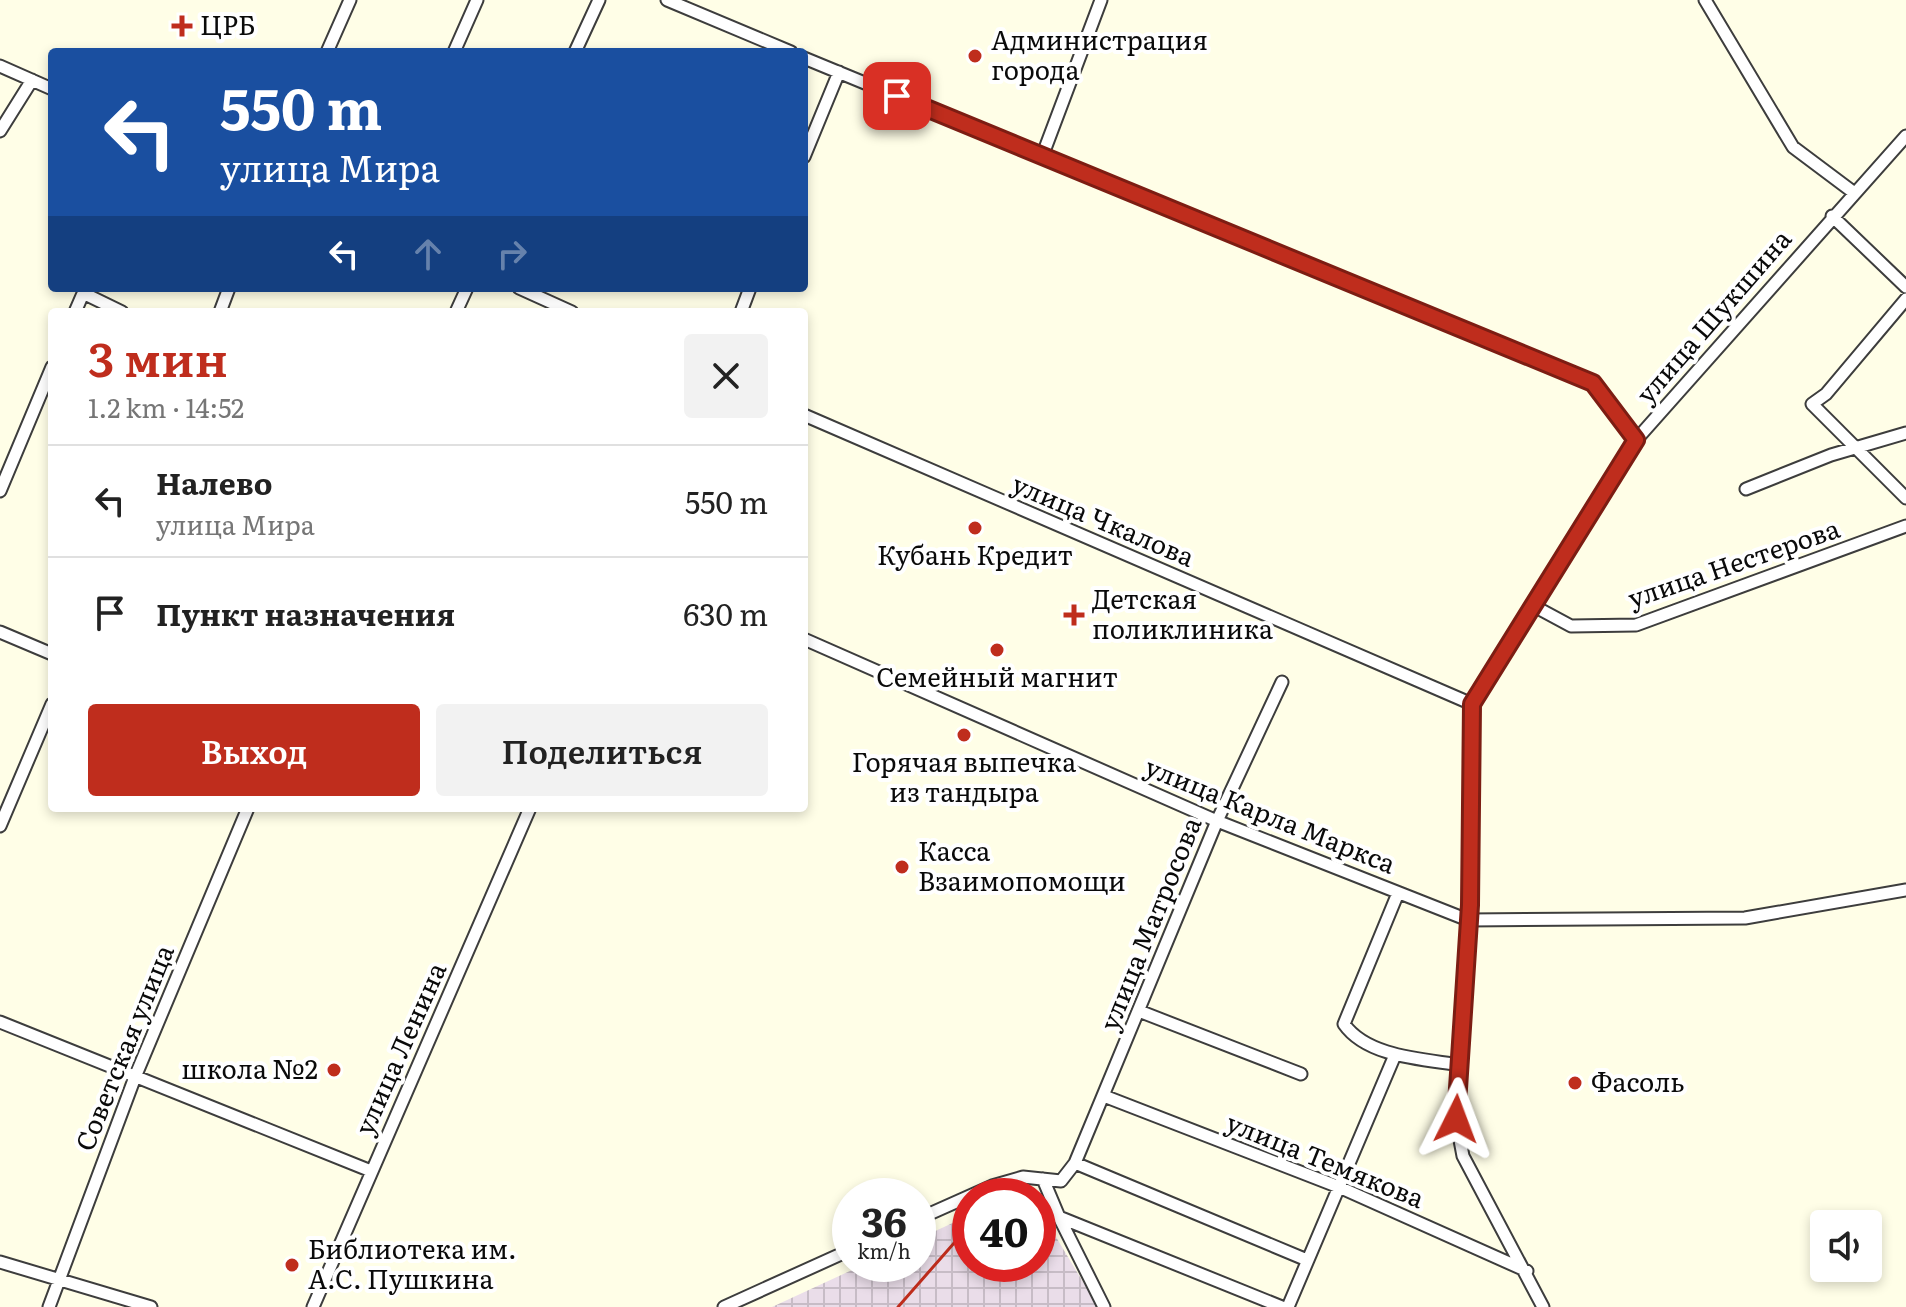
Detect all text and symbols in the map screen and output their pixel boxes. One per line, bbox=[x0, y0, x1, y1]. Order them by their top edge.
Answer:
place label: ЦРБ bbox=[200, 4, 255, 43]
marker: ЦРБ bbox=[171, 15, 193, 37]
place label: Администрация города bbox=[991, 19, 1208, 88]
marker: Администрация города bbox=[966, 47, 984, 65]
pin bbox=[863, 62, 931, 130]
text: 550 m bbox=[220, 64, 382, 147]
icon: arrive bbox=[875, 74, 919, 118]
icon: left bbox=[88, 80, 192, 184]
text: улица Мира bbox=[220, 140, 440, 193]
street label: улица Шукшина bbox=[1625, 220, 1799, 411]
icon: left bbox=[322, 232, 366, 276]
icon: ahead bbox=[406, 232, 450, 276]
icon: right bbox=[490, 232, 534, 276]
text: 3 мин bbox=[88, 321, 228, 392]
button: close bbox=[684, 334, 768, 418]
text: 1.2 km · 14:52 bbox=[88, 387, 244, 426]
text: Налево bbox=[156, 460, 272, 504]
street label: улица Чкалова bbox=[1007, 463, 1201, 575]
icon: left bbox=[88, 479, 132, 523]
text: 550 m bbox=[685, 479, 768, 523]
text: улица Мира bbox=[156, 504, 315, 543]
street label: улица Нестерова bbox=[1622, 507, 1844, 616]
marker: Кубань Кредит bbox=[966, 519, 984, 537]
place label: Кубань Кредит bbox=[877, 534, 1073, 573]
place label: Детская поликлиника bbox=[1092, 578, 1273, 647]
icon: arrive bbox=[88, 591, 132, 635]
text: Пункт назначения bbox=[156, 591, 455, 635]
text: 630 m bbox=[683, 591, 768, 635]
marker: Детская поликлиника bbox=[1063, 604, 1085, 626]
marker: Семейный магнит bbox=[988, 641, 1006, 659]
place label: Семейный магнит bbox=[876, 656, 1118, 695]
button: Выход bbox=[88, 704, 420, 796]
button: Поделиться bbox=[436, 704, 768, 796]
marker: Горячая выпечка из тандыра bbox=[955, 726, 973, 744]
place label: Горячая выпечка из тандыра bbox=[852, 741, 1076, 810]
street label: улица Карла Маркса bbox=[1140, 746, 1402, 882]
street label: улица Матросова bbox=[1088, 810, 1209, 1036]
place label: Касса Взаимопомощи bbox=[918, 830, 1126, 899]
marker: Касса Взаимопомощи bbox=[893, 858, 911, 876]
street label: Советская улица bbox=[64, 938, 182, 1156]
street label: улица Ленина bbox=[343, 955, 454, 1141]
place label: школа №2 bbox=[181, 1048, 318, 1087]
marker: школа №2 bbox=[325, 1061, 343, 1079]
place label: Фасоль bbox=[1591, 1061, 1685, 1100]
marker: Фасоль bbox=[1566, 1074, 1584, 1092]
position arrow bbox=[1414, 1077, 1498, 1161]
street label: улица Темякова bbox=[1221, 1101, 1431, 1216]
speed limit sign: 40 bbox=[952, 1178, 1056, 1282]
text: 36 bbox=[861, 1190, 907, 1249]
map controls bbox=[1810, 1210, 1882, 1282]
button: sound bbox=[1810, 1210, 1882, 1282]
place label: Библиотека им. А.С. Пушкина bbox=[308, 1228, 517, 1297]
text: km/h bbox=[857, 1235, 911, 1265]
marker: Библиотека им. А.С. Пушкина bbox=[283, 1256, 301, 1274]

